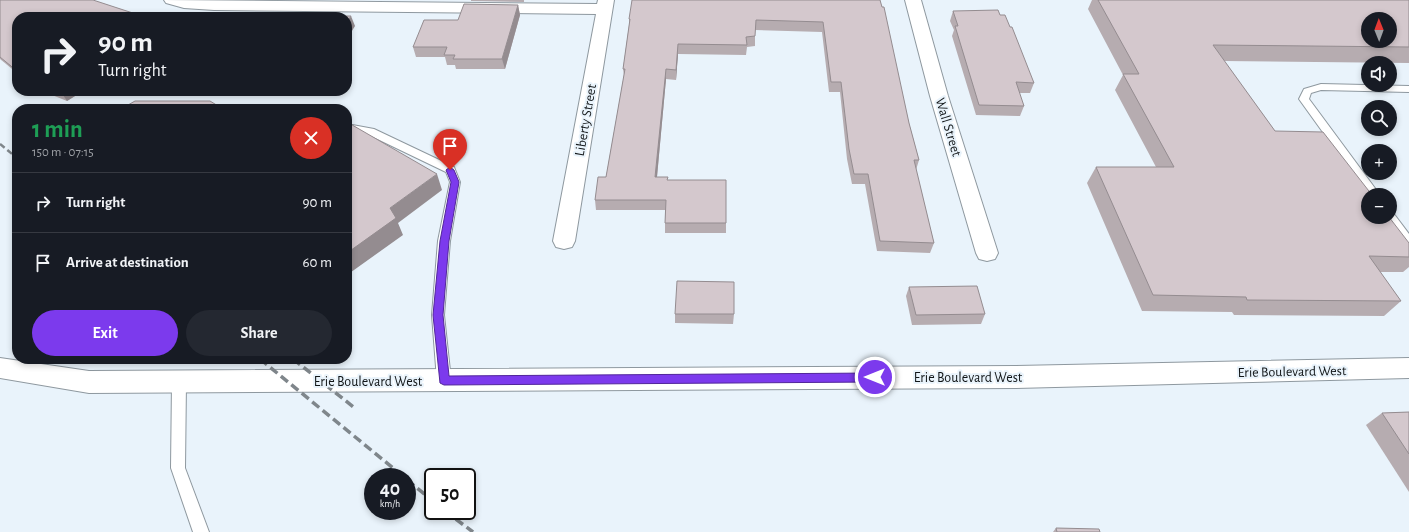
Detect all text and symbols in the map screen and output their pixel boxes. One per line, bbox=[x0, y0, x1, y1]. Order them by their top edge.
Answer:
north arrow bbox=[1361, 12, 1397, 48]
map controls bbox=[1361, 12, 1397, 224]
icon: right bbox=[32, 28, 84, 80]
text: 90 m bbox=[98, 29, 153, 57]
button: sound bbox=[1361, 56, 1397, 92]
text: Turn right bbox=[98, 62, 167, 80]
street label: Liberty Street bbox=[573, 82, 599, 157]
street label: Wall Street bbox=[933, 96, 964, 159]
button: search bbox=[1361, 100, 1397, 136]
button: close bbox=[290, 117, 332, 159]
text: 1 min bbox=[32, 118, 83, 142]
pin bbox=[433, 129, 467, 170]
icon: arrive bbox=[439, 135, 461, 157]
button: + bbox=[1361, 144, 1397, 180]
text: 150 m · 07:15 bbox=[32, 146, 94, 159]
button: − bbox=[1361, 188, 1397, 224]
icon: right bbox=[32, 192, 54, 214]
text: Turn right bbox=[66, 195, 125, 210]
text: 90 m bbox=[303, 195, 332, 210]
icon: arrive bbox=[32, 252, 54, 274]
text: Arrive at destination bbox=[66, 255, 189, 270]
text: 60 m bbox=[303, 255, 332, 270]
button: Exit bbox=[32, 310, 178, 356]
button: Share bbox=[186, 310, 332, 356]
position arrow bbox=[854, 356, 896, 398]
street label: Erie Boulevard West bbox=[1238, 364, 1347, 380]
street label: Erie Boulevard West bbox=[914, 371, 1023, 385]
street label: Erie Boulevard West bbox=[314, 375, 423, 389]
speed limit sign: 50 bbox=[424, 468, 476, 520]
text: 40 bbox=[380, 479, 400, 499]
text: km/h bbox=[380, 499, 400, 509]

